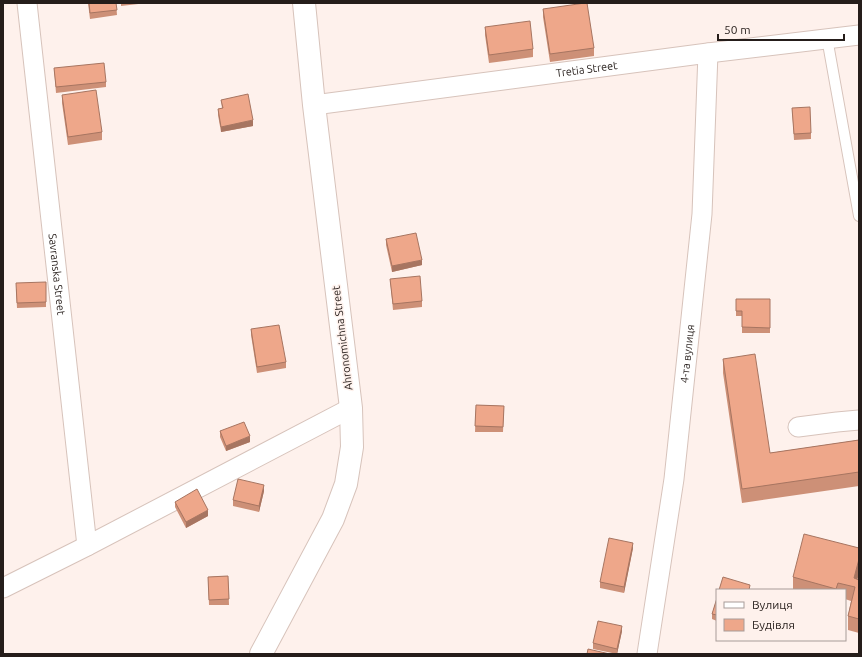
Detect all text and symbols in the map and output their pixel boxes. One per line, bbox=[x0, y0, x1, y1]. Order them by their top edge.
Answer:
scale bar bbox=[718, 16, 844, 42]
text: 50 m bbox=[724, 23, 751, 36]
street label: Tretia Street bbox=[555, 59, 619, 79]
street label: Savranska Street bbox=[47, 233, 68, 317]
street label: Ahronomichna Street bbox=[330, 284, 354, 391]
street label: 4-та вулиця bbox=[678, 324, 696, 384]
legend bbox=[716, 589, 846, 641]
text: Вулиця bbox=[752, 598, 793, 611]
text: Будівля bbox=[752, 618, 795, 631]

